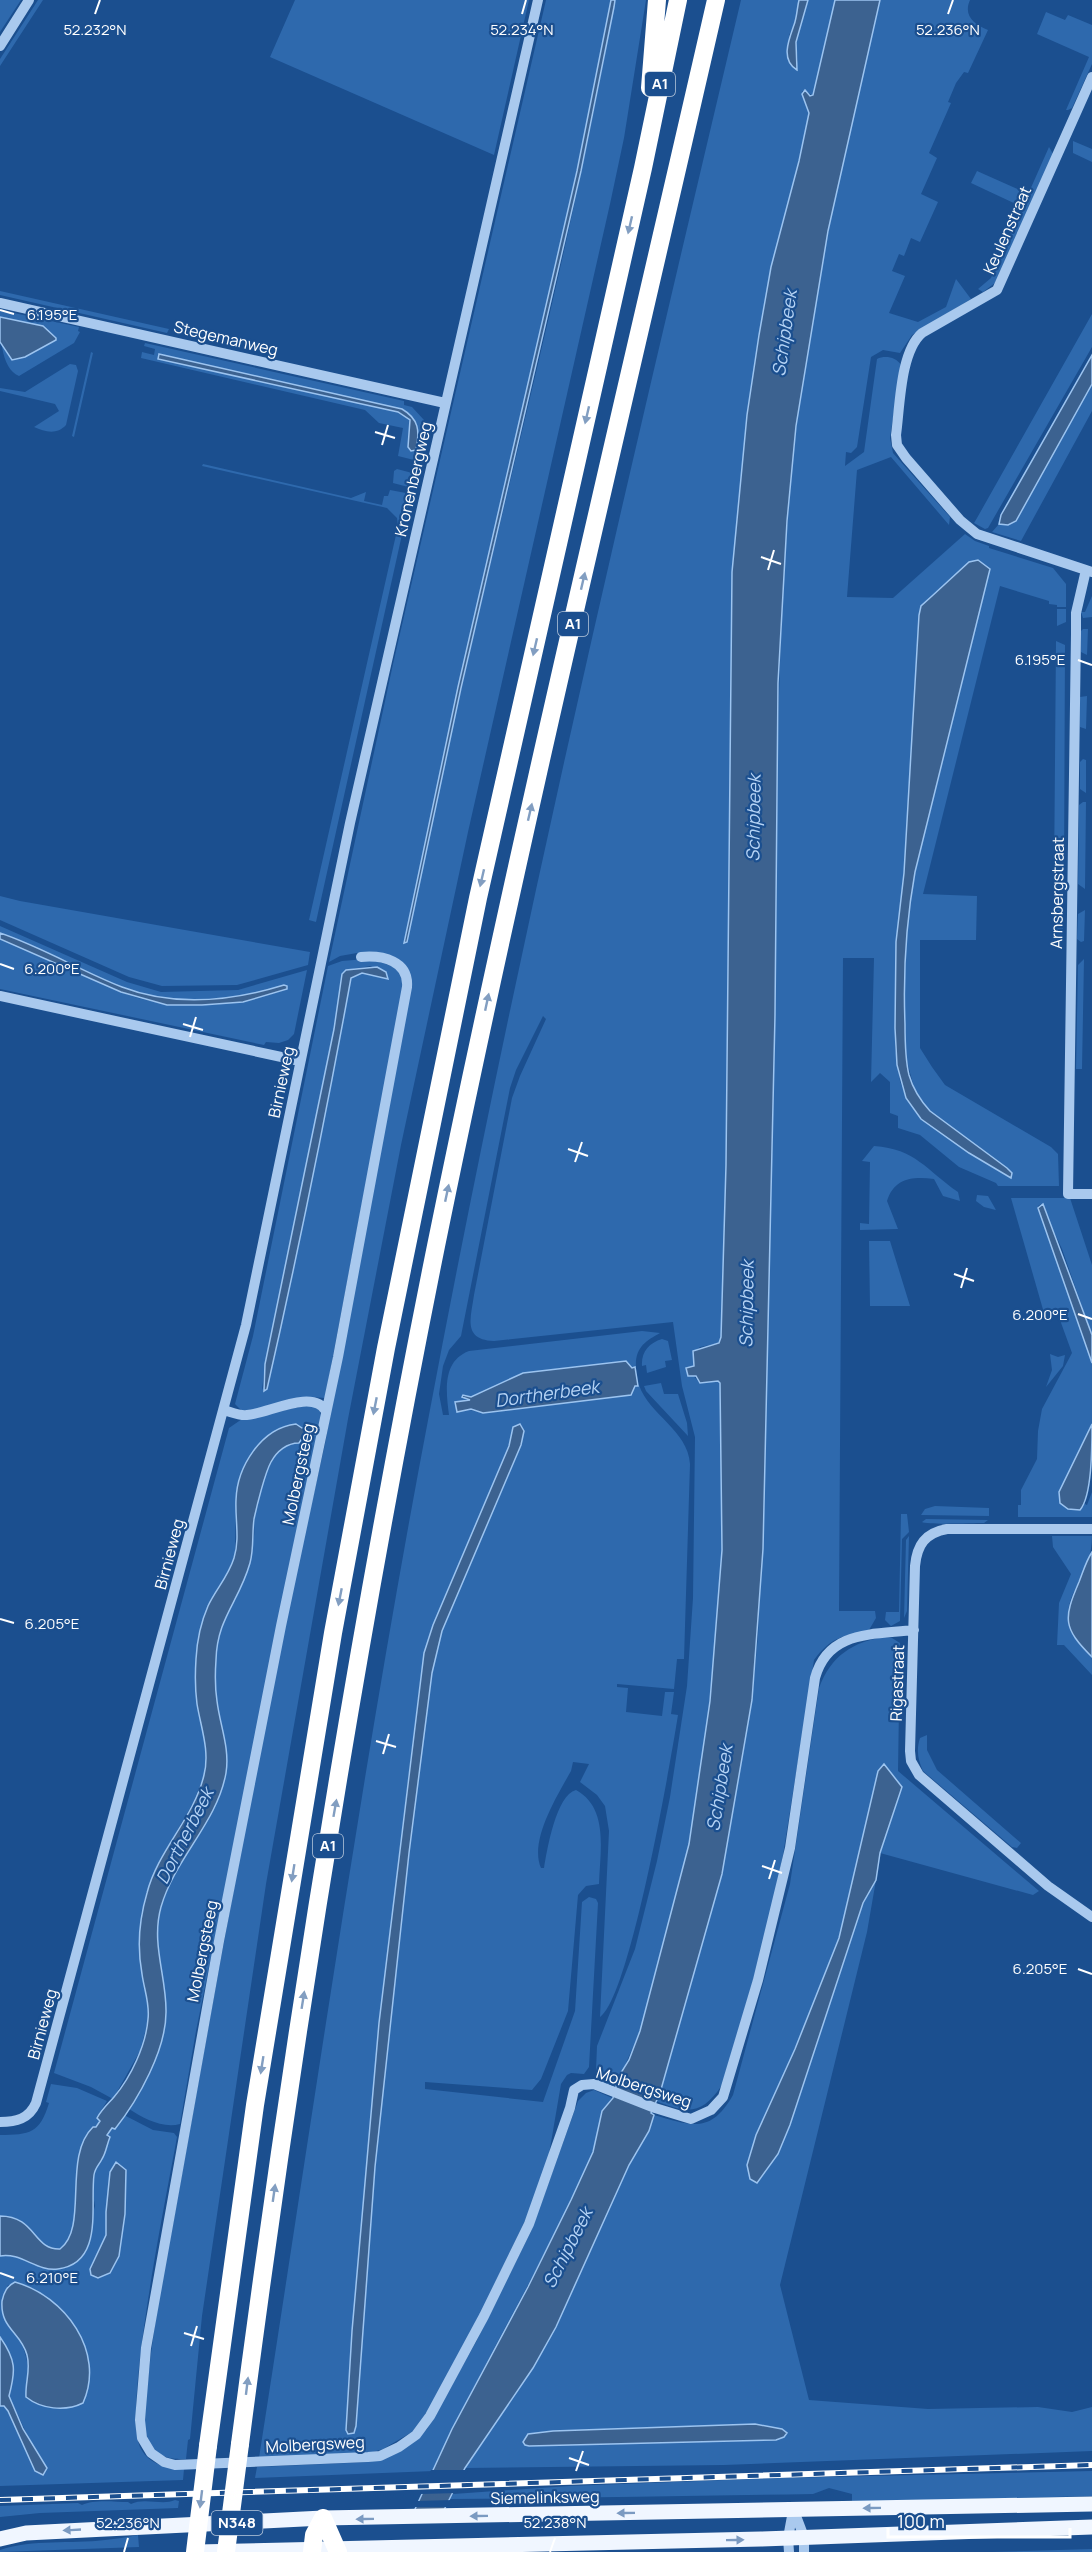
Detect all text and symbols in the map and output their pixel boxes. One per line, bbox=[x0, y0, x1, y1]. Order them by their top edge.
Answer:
text: 52.232°N bbox=[63, 19, 127, 40]
text: 52.234°N bbox=[490, 19, 554, 40]
text: 52.236°N bbox=[916, 19, 980, 40]
road number: A1 bbox=[645, 72, 675, 96]
street label: Keulenstraat bbox=[978, 182, 1036, 278]
one-way arrow bbox=[625, 216, 634, 235]
water label: Schipbeek bbox=[766, 285, 802, 378]
text: 6.195°E bbox=[27, 304, 77, 325]
street label: Stegemanweg bbox=[172, 315, 280, 361]
one-way arrow bbox=[582, 406, 591, 425]
street label: Kronenbergweg bbox=[389, 419, 437, 539]
one-way arrow bbox=[578, 571, 588, 590]
road number: A1 bbox=[558, 612, 588, 636]
one-way arrow bbox=[529, 637, 539, 656]
text: 6.195°E bbox=[1015, 649, 1065, 670]
water label: Schipbeek bbox=[740, 771, 766, 862]
one-way arrow bbox=[525, 802, 535, 821]
street label: Arnsbergstraat bbox=[1045, 837, 1069, 949]
one-way arrow bbox=[477, 869, 486, 888]
text: 6.200°E bbox=[24, 958, 80, 979]
one-way arrow bbox=[483, 993, 493, 1011]
street label: Birnieweg bbox=[263, 1044, 299, 1120]
one-way arrow bbox=[443, 1183, 452, 1202]
water label: Schipbeek bbox=[733, 1257, 759, 1348]
text: 6.200°E bbox=[1012, 1304, 1068, 1325]
water label: Dortherbeek bbox=[493, 1373, 603, 1412]
one-way arrow bbox=[371, 1396, 380, 1415]
street label: Molbergsteeg bbox=[277, 1421, 319, 1527]
street label: Birnieweg bbox=[149, 1516, 189, 1592]
one-way arrow bbox=[335, 1588, 344, 1607]
text: 6.205°E bbox=[25, 1613, 79, 1634]
street label: Rigastraat bbox=[885, 1644, 909, 1722]
water label: Schipbeek bbox=[700, 1740, 738, 1833]
water label: Dortherbeek bbox=[150, 1781, 220, 1888]
one-way arrow bbox=[330, 1798, 339, 1817]
road number: A1 bbox=[313, 1834, 343, 1858]
one-way arrow bbox=[289, 1863, 298, 1882]
street label: Molbergsteeg bbox=[181, 1898, 223, 2004]
text: 6.205°E bbox=[1013, 1958, 1067, 1979]
street label: Birnieweg bbox=[22, 1986, 62, 2062]
one-way arrow bbox=[299, 1991, 308, 2010]
one-way arrow bbox=[257, 2056, 266, 2075]
street label: Molbergsweg bbox=[593, 2061, 695, 2113]
one-way arrow bbox=[269, 2183, 278, 2202]
water label: Schipbeek bbox=[537, 2201, 599, 2292]
text: 6.210°E bbox=[26, 2267, 78, 2288]
one-way arrow bbox=[243, 2377, 252, 2396]
street label: Molbergsweg bbox=[265, 2430, 365, 2458]
street label: Siemelinksweg bbox=[490, 2485, 600, 2509]
one-way arrow bbox=[197, 2489, 206, 2508]
scale bar bbox=[888, 2501, 1070, 2539]
one-way arrow bbox=[863, 2503, 882, 2513]
one-way arrow bbox=[617, 2508, 636, 2518]
text: 100 m bbox=[897, 2509, 945, 2533]
road number: N348 bbox=[212, 2511, 262, 2535]
text: 52.236°N bbox=[96, 2512, 160, 2533]
one-way arrow bbox=[470, 2512, 489, 2521]
text: 52.238°N bbox=[523, 2512, 587, 2533]
one-way arrow bbox=[355, 2514, 374, 2524]
one-way arrow bbox=[63, 2526, 82, 2535]
one-way arrow bbox=[725, 2535, 744, 2544]

